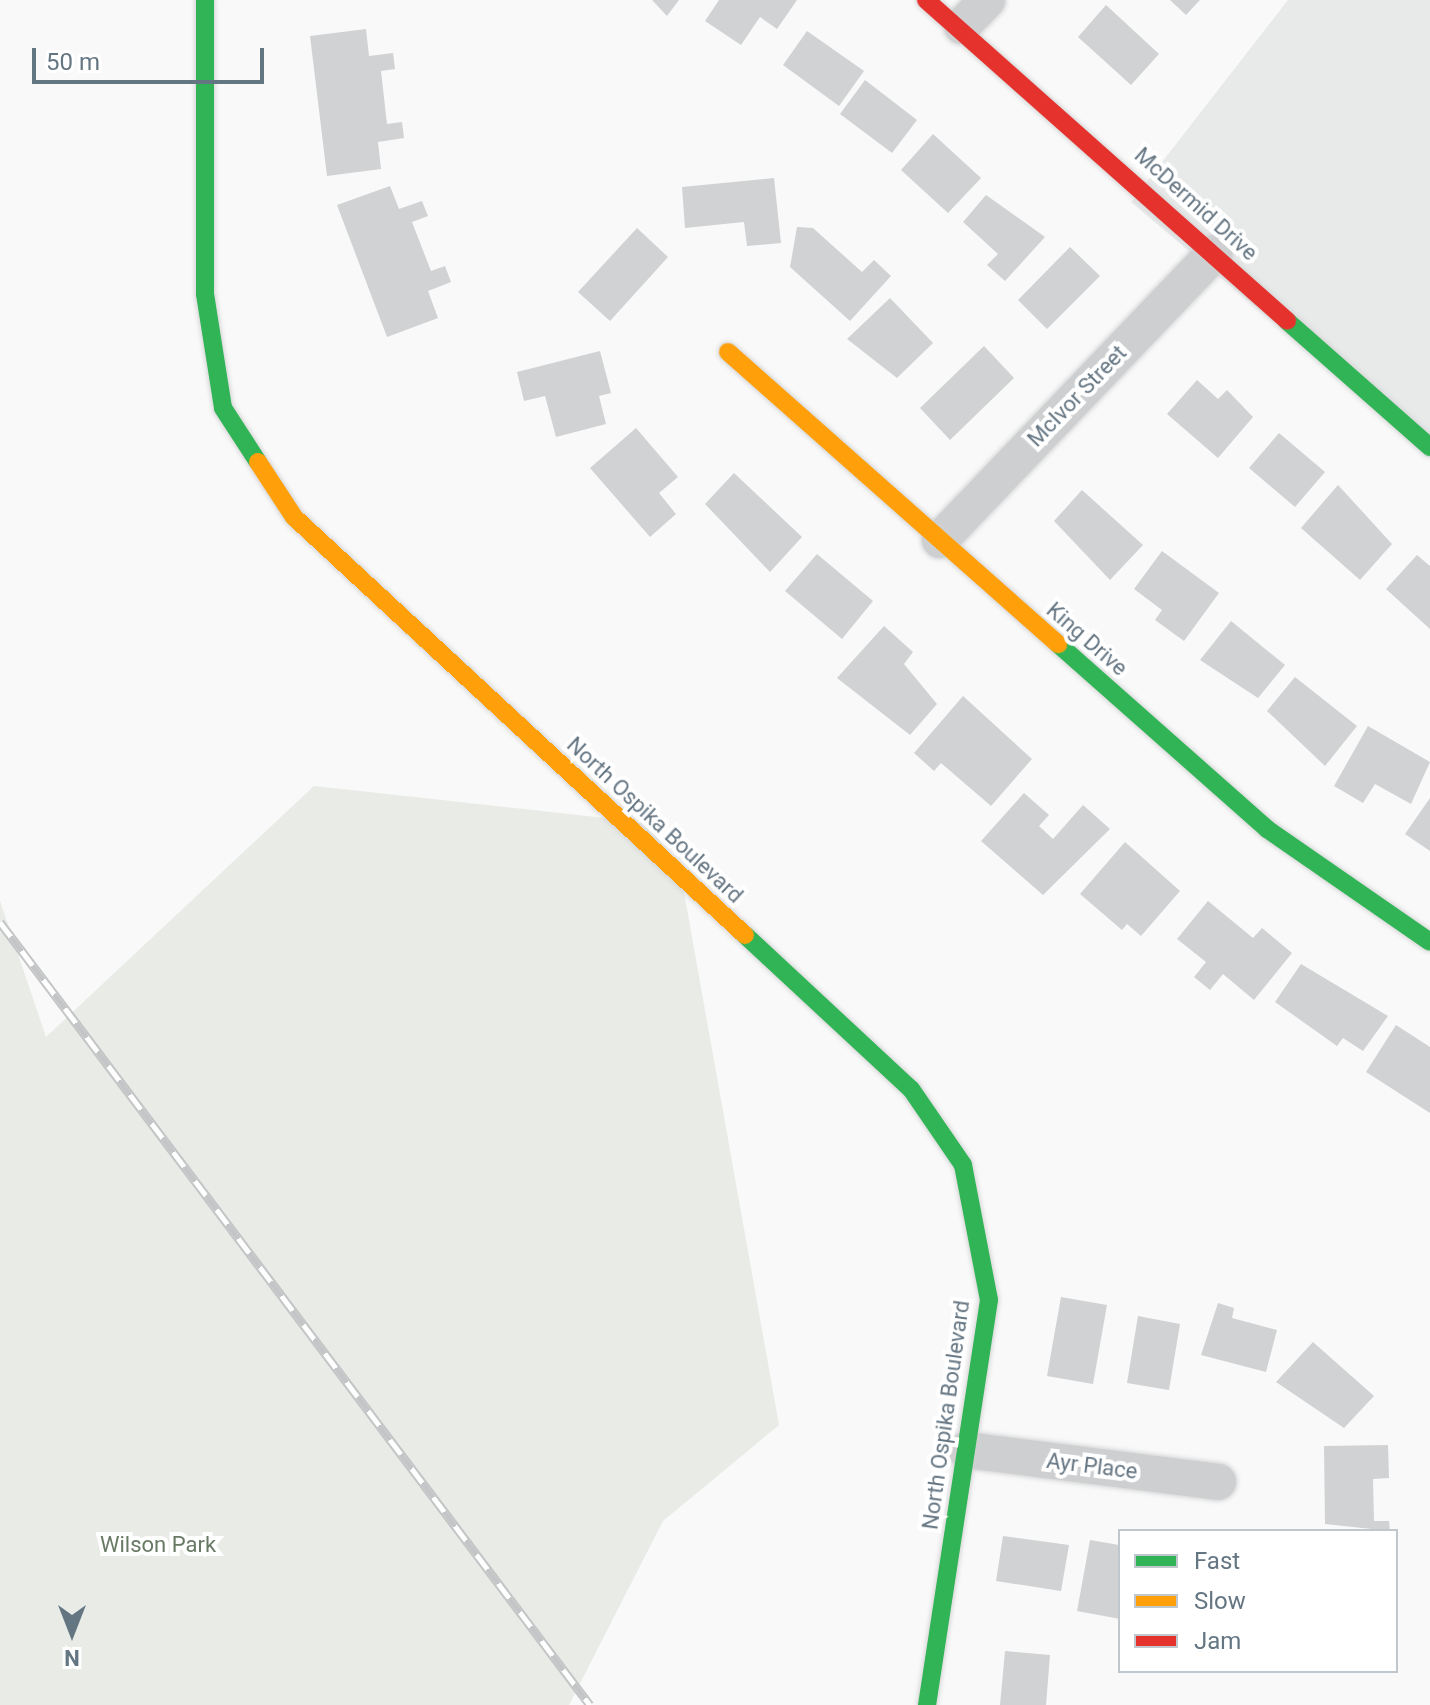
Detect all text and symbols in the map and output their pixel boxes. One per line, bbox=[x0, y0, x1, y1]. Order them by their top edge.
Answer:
scale bar bbox=[36, 32, 268, 82]
text: 50 m bbox=[46, 48, 100, 76]
street label: McDermid Drive bbox=[1129, 142, 1263, 266]
street label: McIvor Street bbox=[1022, 340, 1132, 452]
street label: King Drive bbox=[1041, 597, 1133, 681]
street label: North Ospika Boulevard bbox=[561, 732, 749, 908]
street label: North Ospika Boulevard bbox=[917, 1299, 975, 1531]
street label: Ayr Place bbox=[1045, 1447, 1139, 1485]
legend bbox=[1118, 1529, 1398, 1673]
park label: Wilson Park bbox=[100, 1532, 216, 1558]
text: Fast bbox=[1194, 1547, 1240, 1575]
text: Slow bbox=[1194, 1587, 1246, 1615]
north arrow bbox=[32, 1593, 112, 1673]
text: Jam bbox=[1194, 1627, 1241, 1655]
text: N bbox=[64, 1645, 80, 1670]

